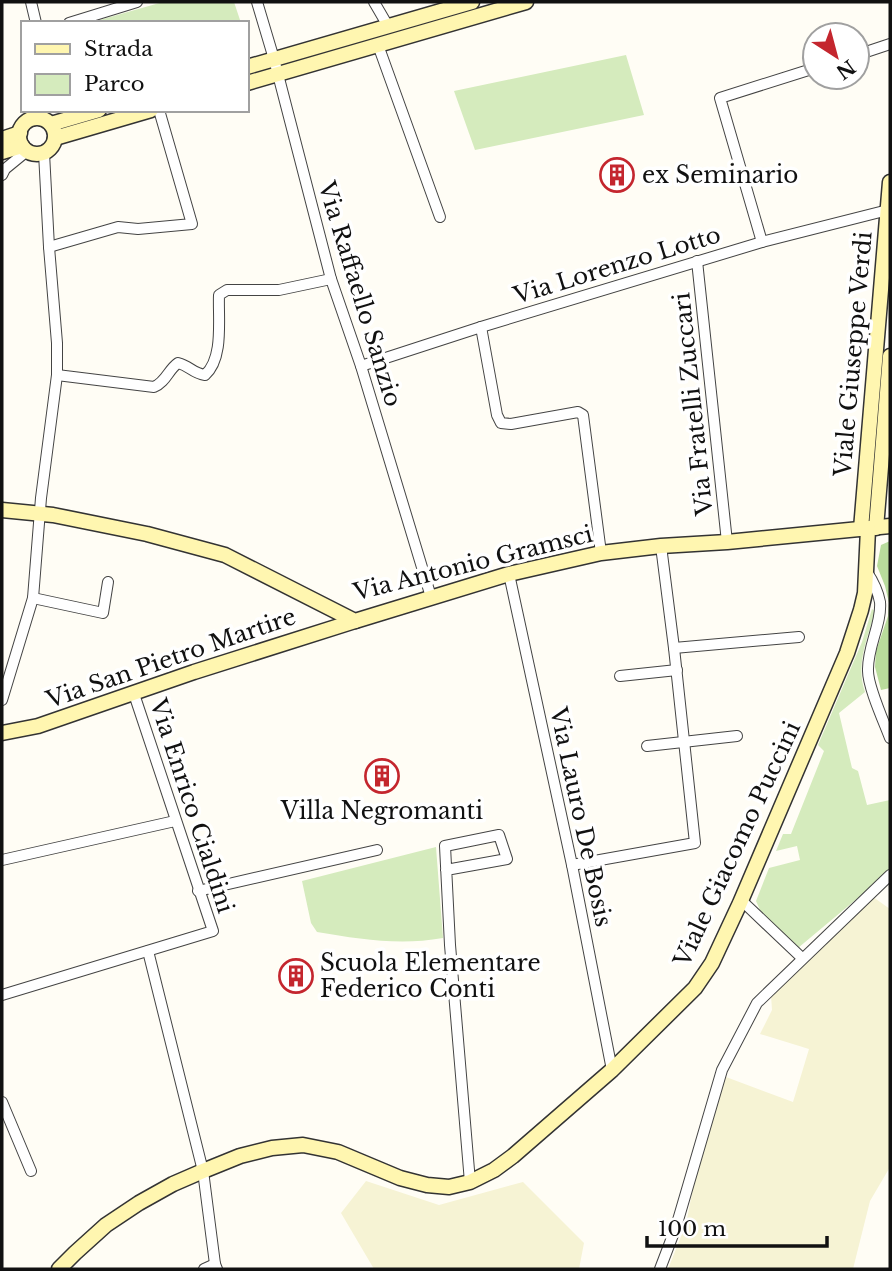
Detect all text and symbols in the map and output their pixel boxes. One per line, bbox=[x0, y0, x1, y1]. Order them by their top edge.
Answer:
legend bbox=[21, 21, 248, 112]
north arrow bbox=[801, 21, 871, 91]
text: Strada bbox=[84, 36, 153, 62]
text: N bbox=[832, 55, 860, 84]
text: Parco bbox=[84, 71, 145, 97]
building icon: ex Seminario bbox=[598, 156, 636, 194]
place label: ex Seminario bbox=[642, 161, 798, 189]
street label: Via Raffaello Sanzio bbox=[312, 177, 408, 410]
street label: Via Lorenzo Lotto bbox=[509, 220, 724, 310]
street label: Viale Giuseppe Verdi bbox=[828, 230, 878, 479]
street label: Via Fratelli Zuccari bbox=[667, 291, 719, 518]
street label: Via Antonio Gramsci bbox=[350, 520, 596, 607]
street label: Via San Pietro Martire bbox=[42, 602, 299, 714]
street label: Via Enrico Cialdini bbox=[144, 694, 240, 917]
street label: Via Lauro De Bosis bbox=[544, 704, 618, 929]
street label: Viale Giacomo Puccini bbox=[667, 717, 806, 972]
building icon: Villa Negromanti bbox=[363, 757, 401, 795]
place label: Villa Negromanti bbox=[280, 797, 483, 825]
place label: Scuola Elementare Federico Conti bbox=[320, 949, 541, 1003]
building icon: Scuola Elementare Federico Conti bbox=[277, 957, 315, 995]
scale bar bbox=[647, 1204, 827, 1248]
text: 100 m bbox=[658, 1216, 726, 1242]

